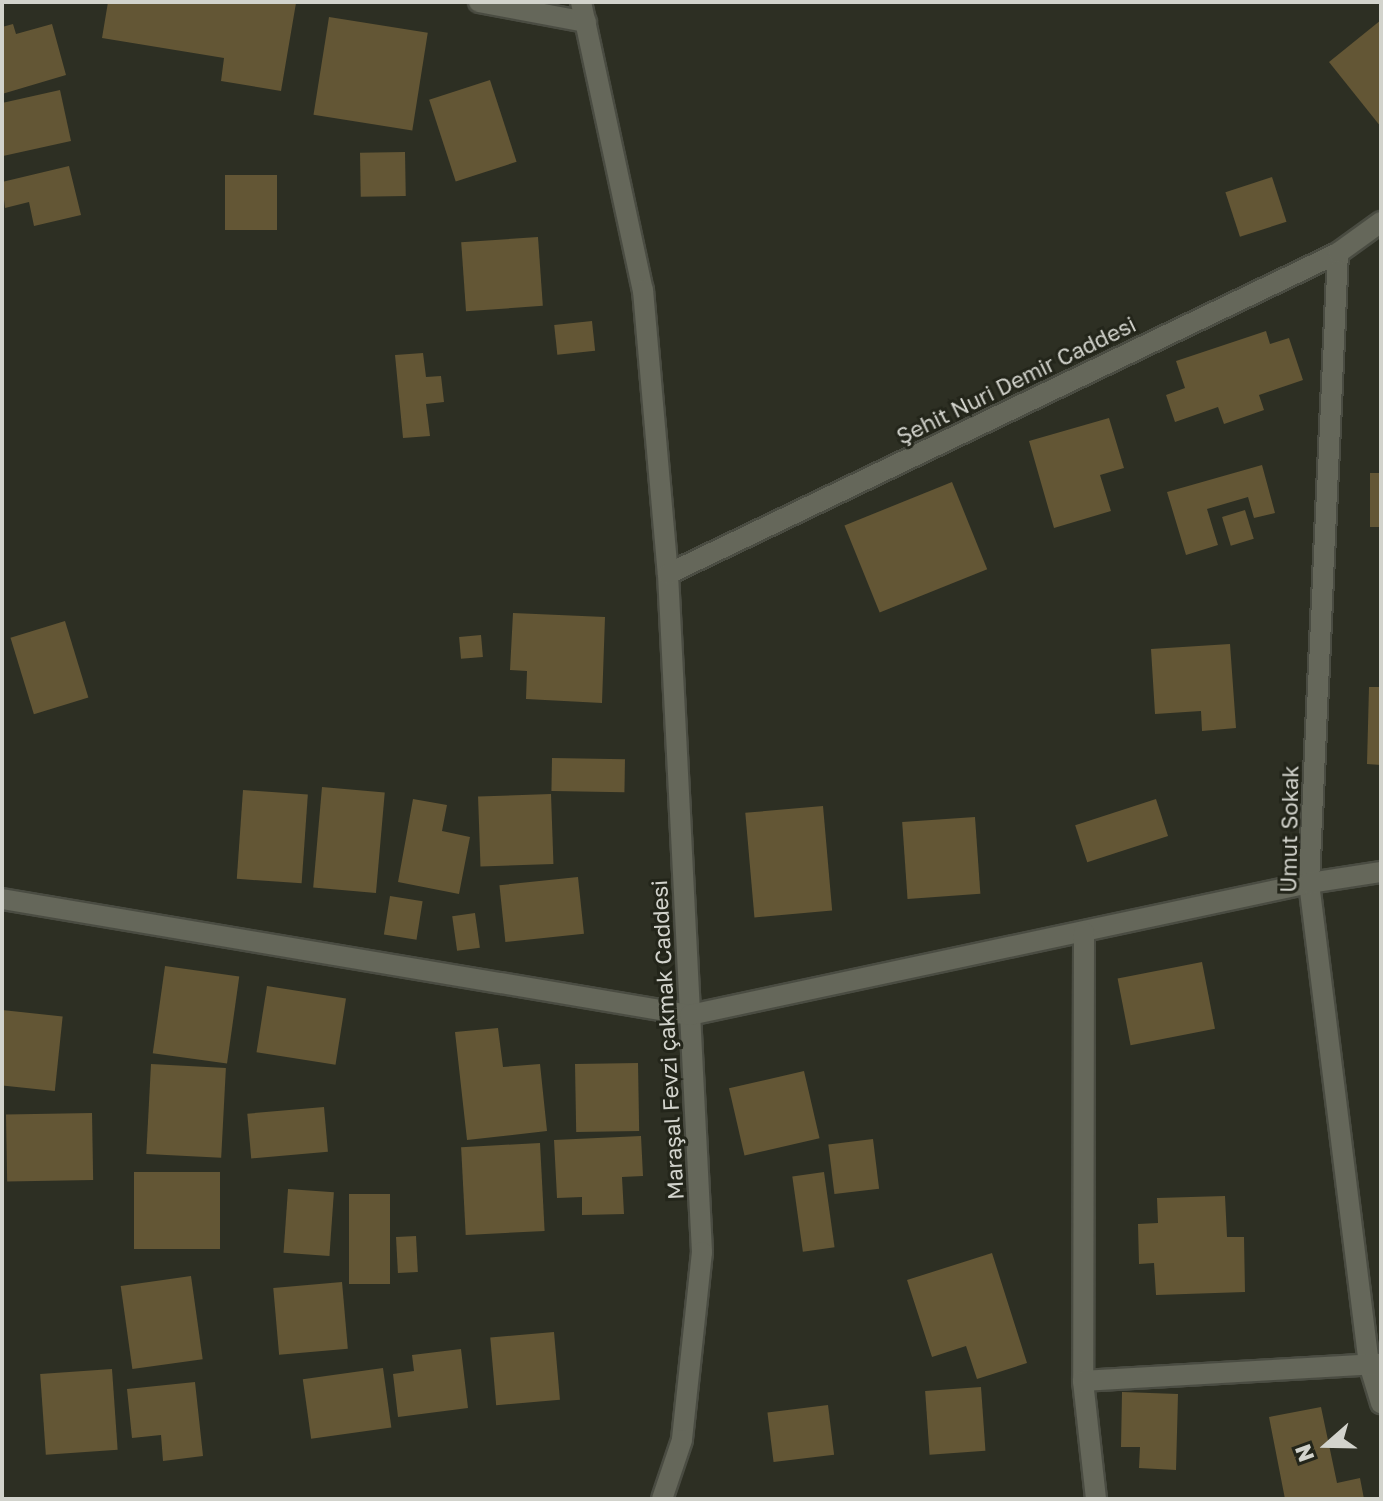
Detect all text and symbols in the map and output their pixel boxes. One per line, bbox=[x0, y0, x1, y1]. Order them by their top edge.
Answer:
street label: Şehit Nuri Demir Caddesi bbox=[892, 311, 1140, 449]
street label: Umut Sokak bbox=[1275, 765, 1303, 893]
street label: Maraşal Fevzi çakmak Caddesi bbox=[645, 879, 689, 1201]
north arrow bbox=[1287, 1405, 1367, 1485]
text: N bbox=[1288, 1441, 1320, 1466]

